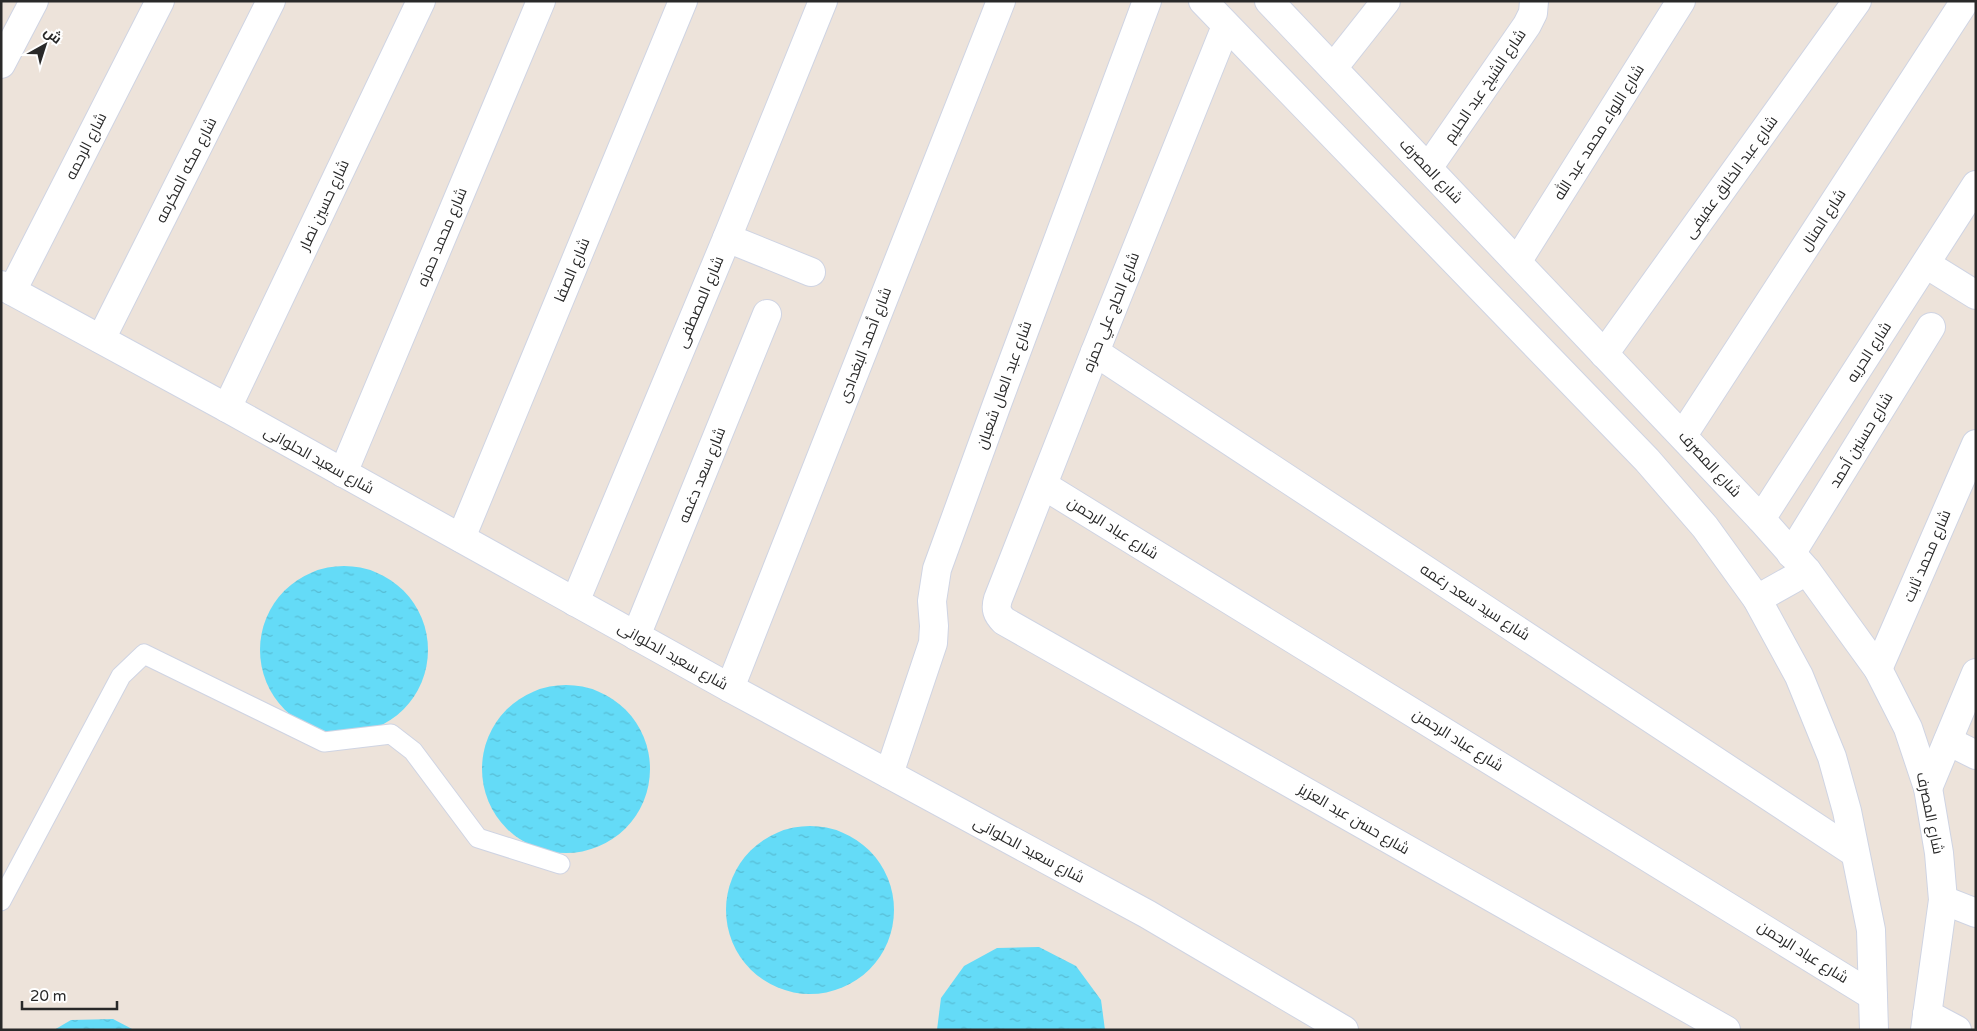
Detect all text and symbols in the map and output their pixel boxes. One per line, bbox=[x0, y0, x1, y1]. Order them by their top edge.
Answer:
north arrow bbox=[20, 20, 70, 70]
text: ش bbox=[41, 23, 65, 48]
street label: شارع الشيخ عبد الحليم bbox=[1440, 26, 1531, 147]
street label: شارع اللواء محمد عبد الله bbox=[1549, 60, 1650, 204]
street label: شارع الرحمه bbox=[61, 110, 112, 183]
street label: شارع عبد الخالق عفيفى bbox=[1681, 112, 1783, 243]
street label: شارع مكه المكرمه bbox=[152, 114, 222, 227]
street label: شارع المصرف bbox=[1394, 135, 1466, 209]
street label: شارع حسين نصار bbox=[295, 157, 355, 255]
street label: شارع محمد حمزه bbox=[413, 185, 473, 290]
street label: شارع المنال bbox=[1796, 186, 1851, 255]
street label: شارع الصفا bbox=[550, 235, 595, 306]
street label: شارع الحاج علي حمزه bbox=[1079, 250, 1146, 376]
street label: شارع المصطفى bbox=[673, 253, 729, 351]
street label: شارع أحمد البغدادى bbox=[834, 284, 897, 406]
street label: شارع الحريه bbox=[1843, 318, 1897, 387]
street label: شارع عبد العال شعبان bbox=[972, 319, 1037, 452]
street label: شارع حسنين أحمد bbox=[1825, 389, 1898, 492]
street label: شارع سعيد الحلوانى bbox=[260, 422, 377, 499]
street label: شارع سعد دغمه bbox=[675, 424, 731, 526]
street label: شارع المصرف bbox=[1673, 427, 1745, 502]
street label: شارع عباد الرحمن bbox=[1063, 493, 1162, 565]
street label: شارع محمد ثابت bbox=[1899, 507, 1956, 606]
street label: شارع سيد سعد رغمه bbox=[1416, 560, 1533, 646]
street label: شارع سعيد الحلوانى bbox=[614, 618, 731, 695]
street label: شارع عباد الرحمن bbox=[1408, 705, 1507, 777]
street label: شارع المصرف bbox=[1911, 770, 1947, 856]
street label: شارع حسن عبد العزيز bbox=[1293, 779, 1413, 860]
street label: شارع سعيد الحلوانى bbox=[970, 813, 1088, 889]
street label: شارع عباد الرحمن bbox=[1753, 917, 1852, 989]
scale bar bbox=[22, 978, 118, 1010]
text: 20 m bbox=[30, 987, 67, 1005]

